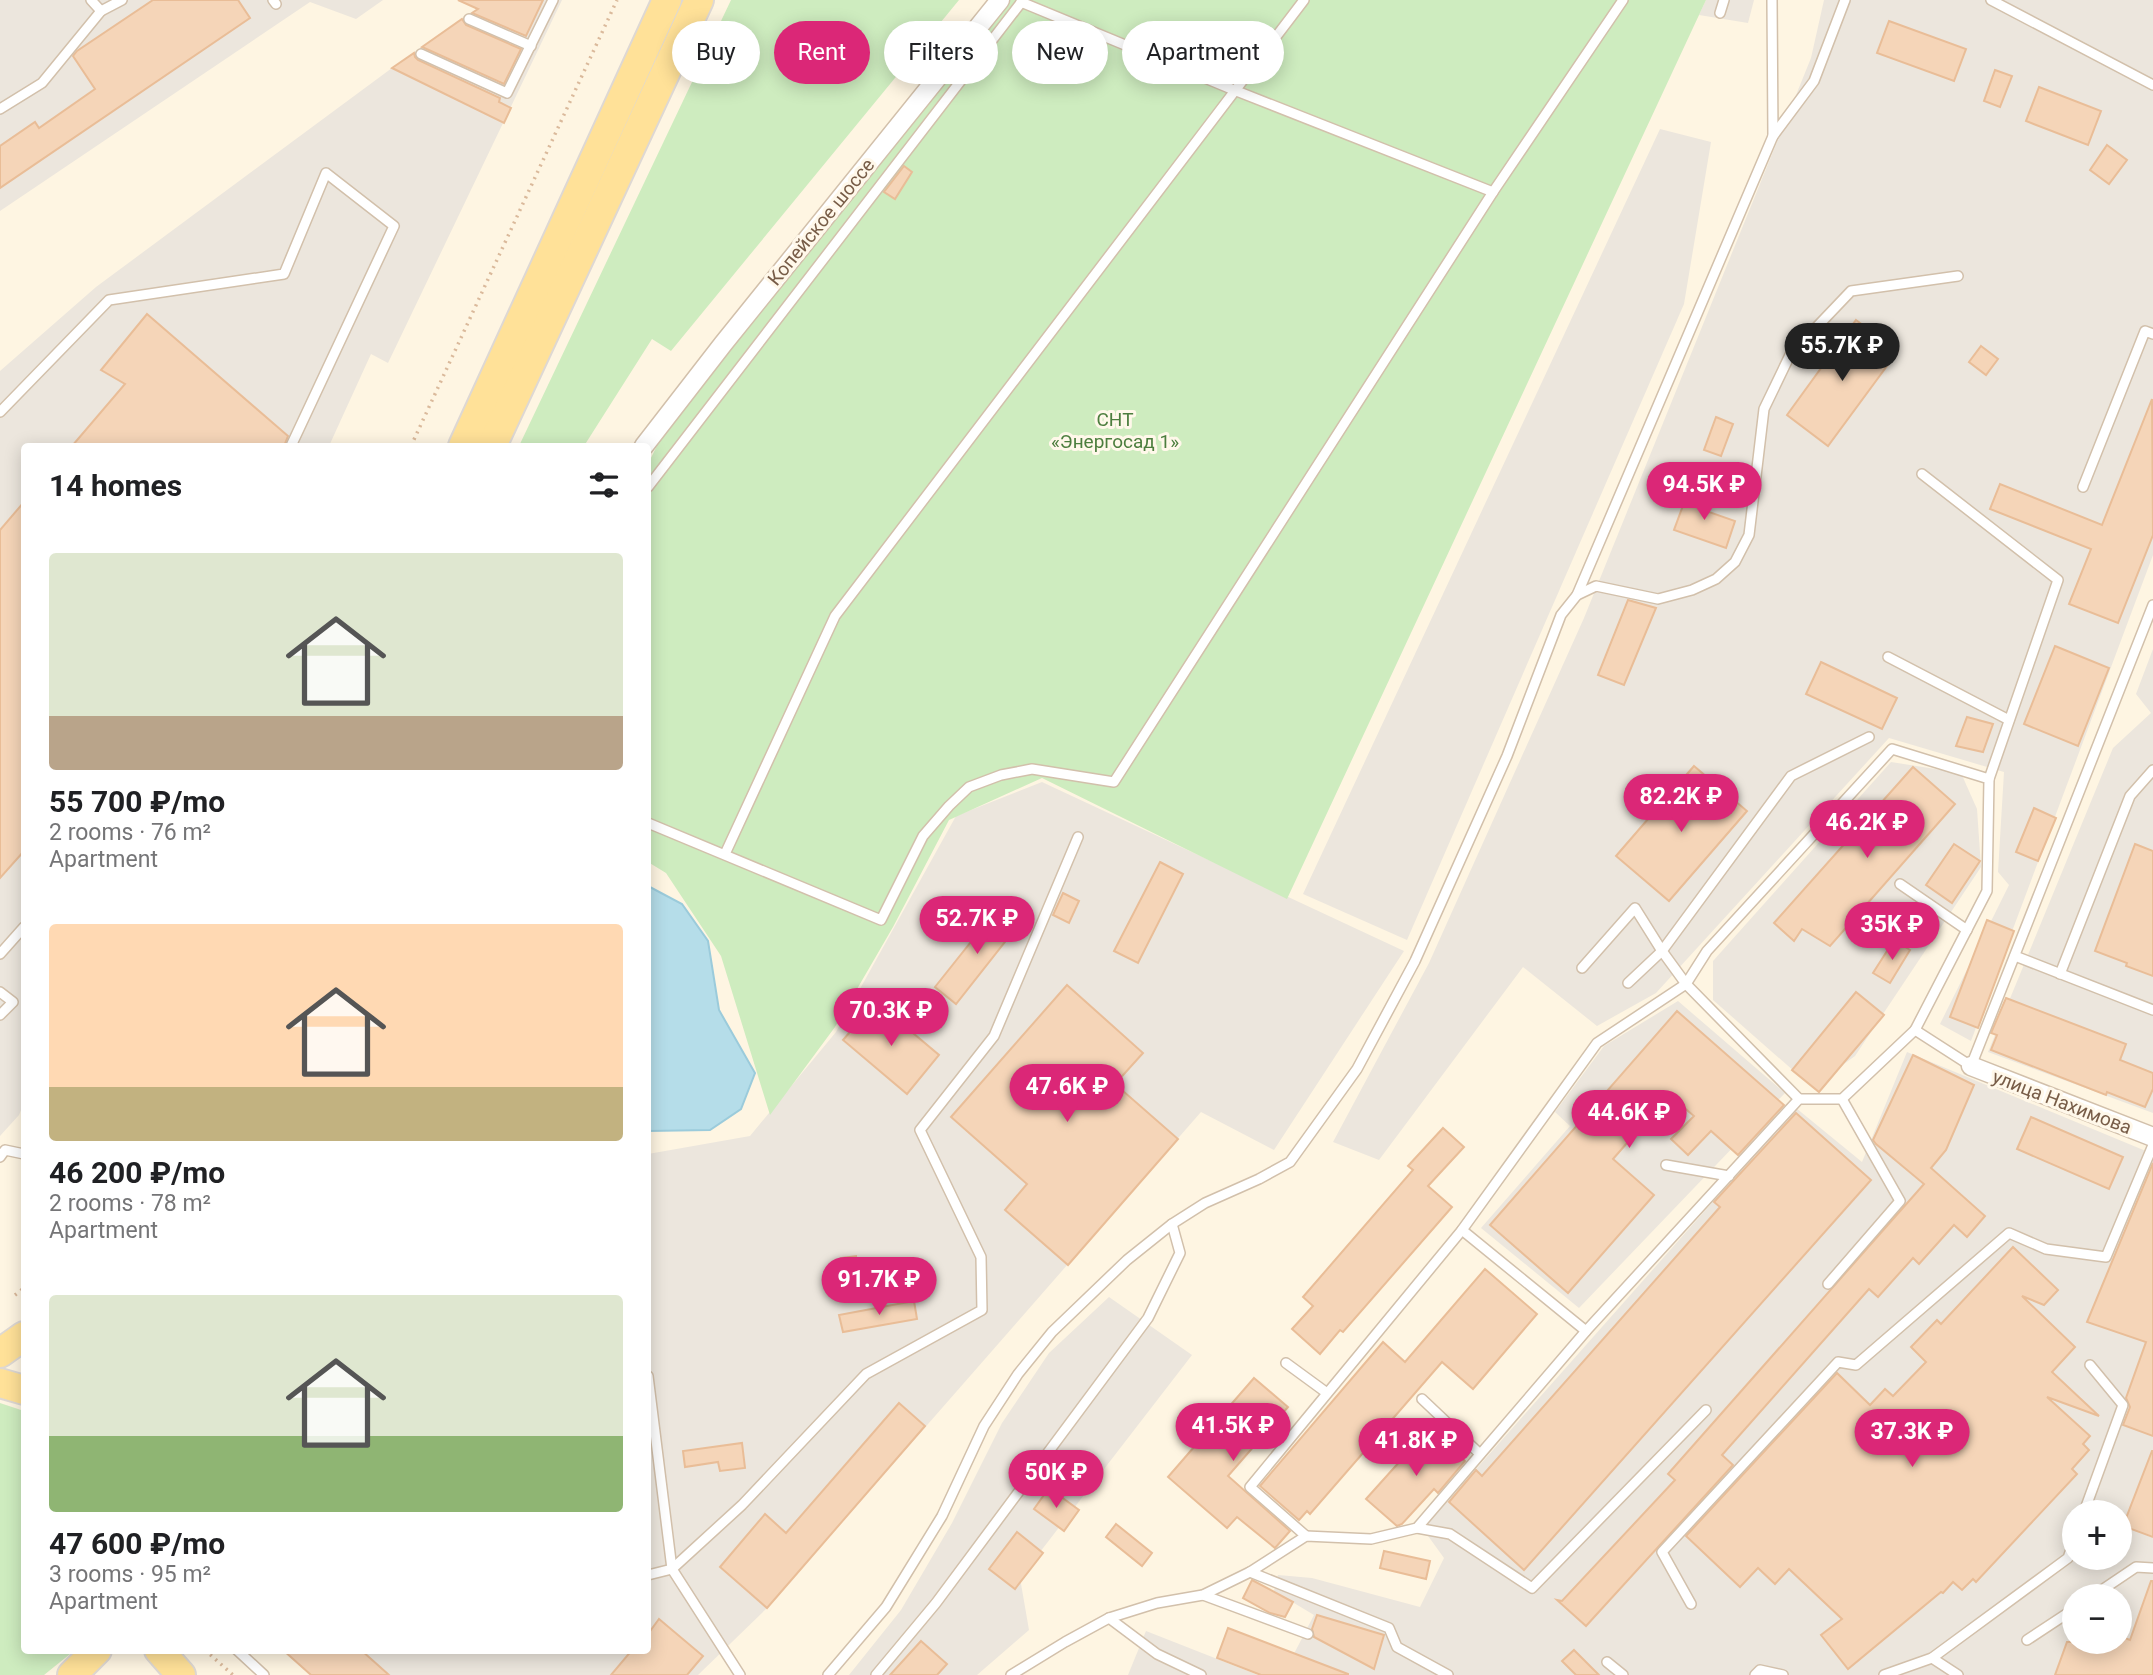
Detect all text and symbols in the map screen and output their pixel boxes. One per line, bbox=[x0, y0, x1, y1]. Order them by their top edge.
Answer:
chip: Buy bbox=[672, 21, 760, 84]
chip: Rent bbox=[774, 21, 870, 84]
chip: Filters bbox=[884, 21, 998, 84]
chip: New bbox=[1012, 21, 1108, 84]
chip: Apartment bbox=[1122, 21, 1284, 84]
street label: Копейское шоссе bbox=[763, 154, 879, 290]
pin: 55.7K ₽ bbox=[1777, 324, 1907, 383]
text: 55.7K ₽ bbox=[1801, 332, 1883, 359]
park label: СНТ «Энергосад 1» bbox=[1051, 408, 1179, 453]
pin: 94.5K ₽ bbox=[1639, 462, 1769, 522]
icon: filters bbox=[585, 466, 623, 504]
text: 14 homes bbox=[49, 468, 182, 503]
text: 94.5K ₽ bbox=[1663, 471, 1745, 498]
icon: home bbox=[273, 598, 399, 724]
pin: 82.2K ₽ bbox=[1616, 774, 1746, 834]
text: 82.2K ₽ bbox=[1640, 783, 1722, 810]
text: 55 700 ₽/mo bbox=[49, 784, 225, 819]
pin: 46.2K ₽ bbox=[1802, 800, 1932, 860]
text: 46.2K ₽ bbox=[1826, 809, 1908, 836]
text: 2 rooms · 76 m² bbox=[49, 819, 211, 846]
text: Apartment bbox=[49, 846, 158, 873]
pin: 52.7K ₽ bbox=[912, 897, 1042, 956]
pin: 35K ₽ bbox=[1843, 902, 1941, 962]
text: 52.7K ₽ bbox=[936, 905, 1018, 932]
text: 35K ₽ bbox=[1861, 911, 1923, 938]
icon: home bbox=[273, 969, 399, 1095]
pin: 70.3K ₽ bbox=[826, 988, 956, 1048]
text: 70.3K ₽ bbox=[850, 997, 932, 1024]
pin: 47.6K ₽ bbox=[1002, 1064, 1132, 1124]
street label: улица Нахимова bbox=[1989, 1065, 2135, 1139]
text: 47.6K ₽ bbox=[1026, 1073, 1108, 1100]
pin: 44.6K ₽ bbox=[1564, 1090, 1694, 1150]
text: 44.6K ₽ bbox=[1588, 1099, 1670, 1126]
text: 46 200 ₽/mo bbox=[49, 1155, 225, 1190]
text: 2 rooms · 78 m² bbox=[49, 1190, 211, 1217]
text: Apartment bbox=[49, 1217, 158, 1244]
pin: 91.7K ₽ bbox=[814, 1258, 944, 1317]
text: 91.7K ₽ bbox=[838, 1266, 920, 1293]
icon: home bbox=[273, 1340, 399, 1466]
pin: 41.5K ₽ bbox=[1168, 1404, 1298, 1463]
pin: 37.3K ₽ bbox=[1847, 1410, 1977, 1469]
text: 41.5K ₽ bbox=[1192, 1412, 1274, 1439]
pin: 41.8K ₽ bbox=[1351, 1418, 1481, 1478]
text: 37.3K ₽ bbox=[1871, 1418, 1953, 1445]
text: 41.8K ₽ bbox=[1375, 1427, 1457, 1454]
pin: 50K ₽ bbox=[1007, 1450, 1105, 1510]
text: 50K ₽ bbox=[1025, 1459, 1087, 1486]
map controls bbox=[2062, 1500, 2132, 1654]
button: + bbox=[2062, 1500, 2132, 1570]
text: 47 600 ₽/mo bbox=[49, 1526, 225, 1561]
text: 3 rooms · 95 m² bbox=[49, 1561, 211, 1588]
button: − bbox=[2062, 1584, 2132, 1654]
text: Apartment bbox=[49, 1588, 158, 1615]

